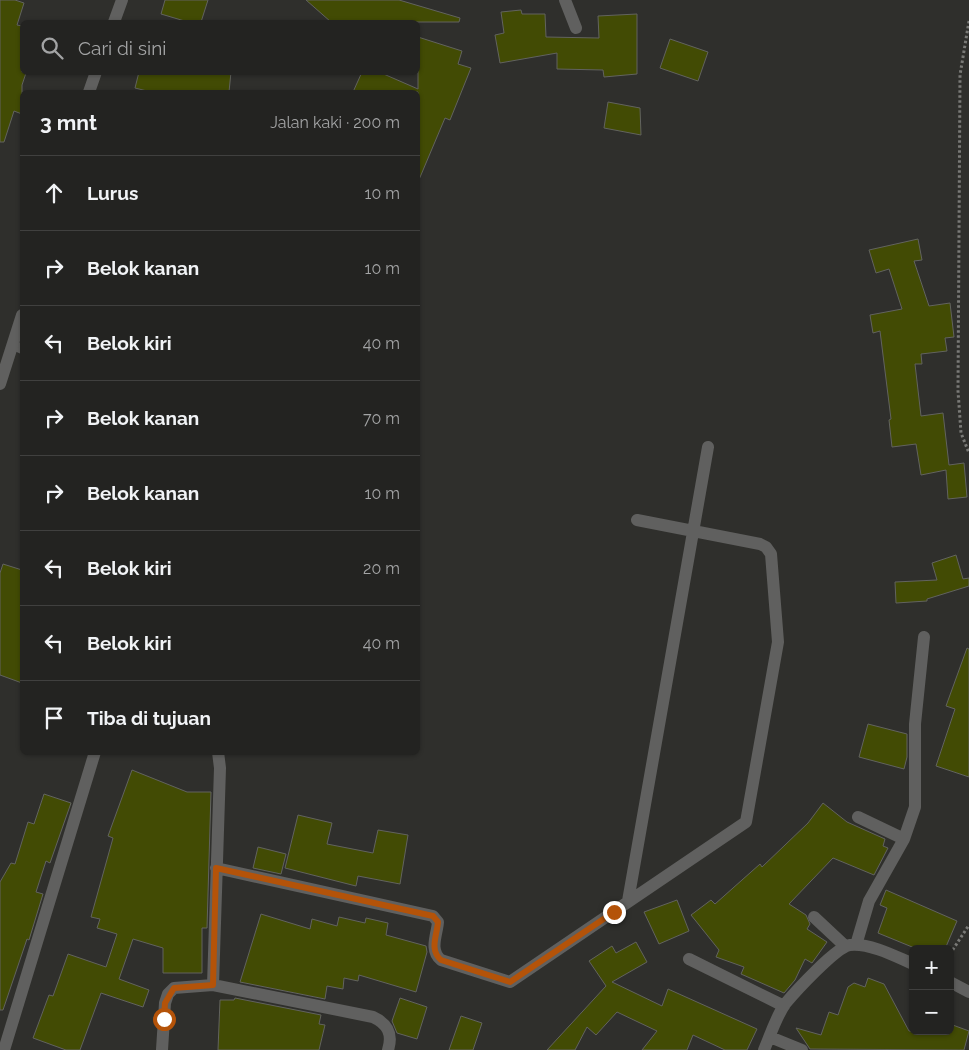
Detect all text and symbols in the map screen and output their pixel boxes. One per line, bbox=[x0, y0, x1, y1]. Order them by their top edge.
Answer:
search box bbox=[20, 20, 420, 75]
icon: search bbox=[38, 34, 66, 62]
text: Cari di sini bbox=[78, 37, 166, 59]
text: 3 mnt bbox=[40, 110, 97, 135]
text: Jalan kaki · 200 m bbox=[270, 113, 400, 132]
icon: ahead bbox=[40, 179, 68, 207]
text: Lurus bbox=[87, 182, 138, 204]
text: 10 m bbox=[365, 184, 400, 203]
icon: right bbox=[40, 254, 68, 282]
text: Belok kanan bbox=[87, 257, 199, 279]
text: 10 m bbox=[365, 259, 400, 278]
icon: left bbox=[40, 329, 68, 357]
text: Belok kiri bbox=[87, 332, 172, 354]
text: 40 m bbox=[363, 334, 400, 353]
icon: right bbox=[40, 404, 68, 432]
text: Belok kanan bbox=[87, 407, 199, 429]
text: 70 m bbox=[363, 409, 400, 428]
icon: right bbox=[40, 479, 68, 507]
text: Belok kanan bbox=[87, 482, 199, 504]
text: 10 m bbox=[365, 484, 400, 503]
icon: left bbox=[40, 554, 68, 582]
text: Belok kiri bbox=[87, 557, 172, 579]
text: 20 m bbox=[363, 559, 400, 578]
icon: left bbox=[40, 629, 68, 657]
text: Belok kiri bbox=[87, 632, 172, 654]
text: 40 m bbox=[363, 634, 400, 653]
icon: arrive bbox=[40, 704, 68, 732]
text: Tiba di tujuan bbox=[87, 707, 211, 729]
route end bbox=[603, 901, 626, 924]
map controls bbox=[909, 945, 954, 1035]
button: + bbox=[909, 945, 954, 990]
button: − bbox=[909, 990, 954, 1035]
route start bbox=[153, 1008, 176, 1031]

